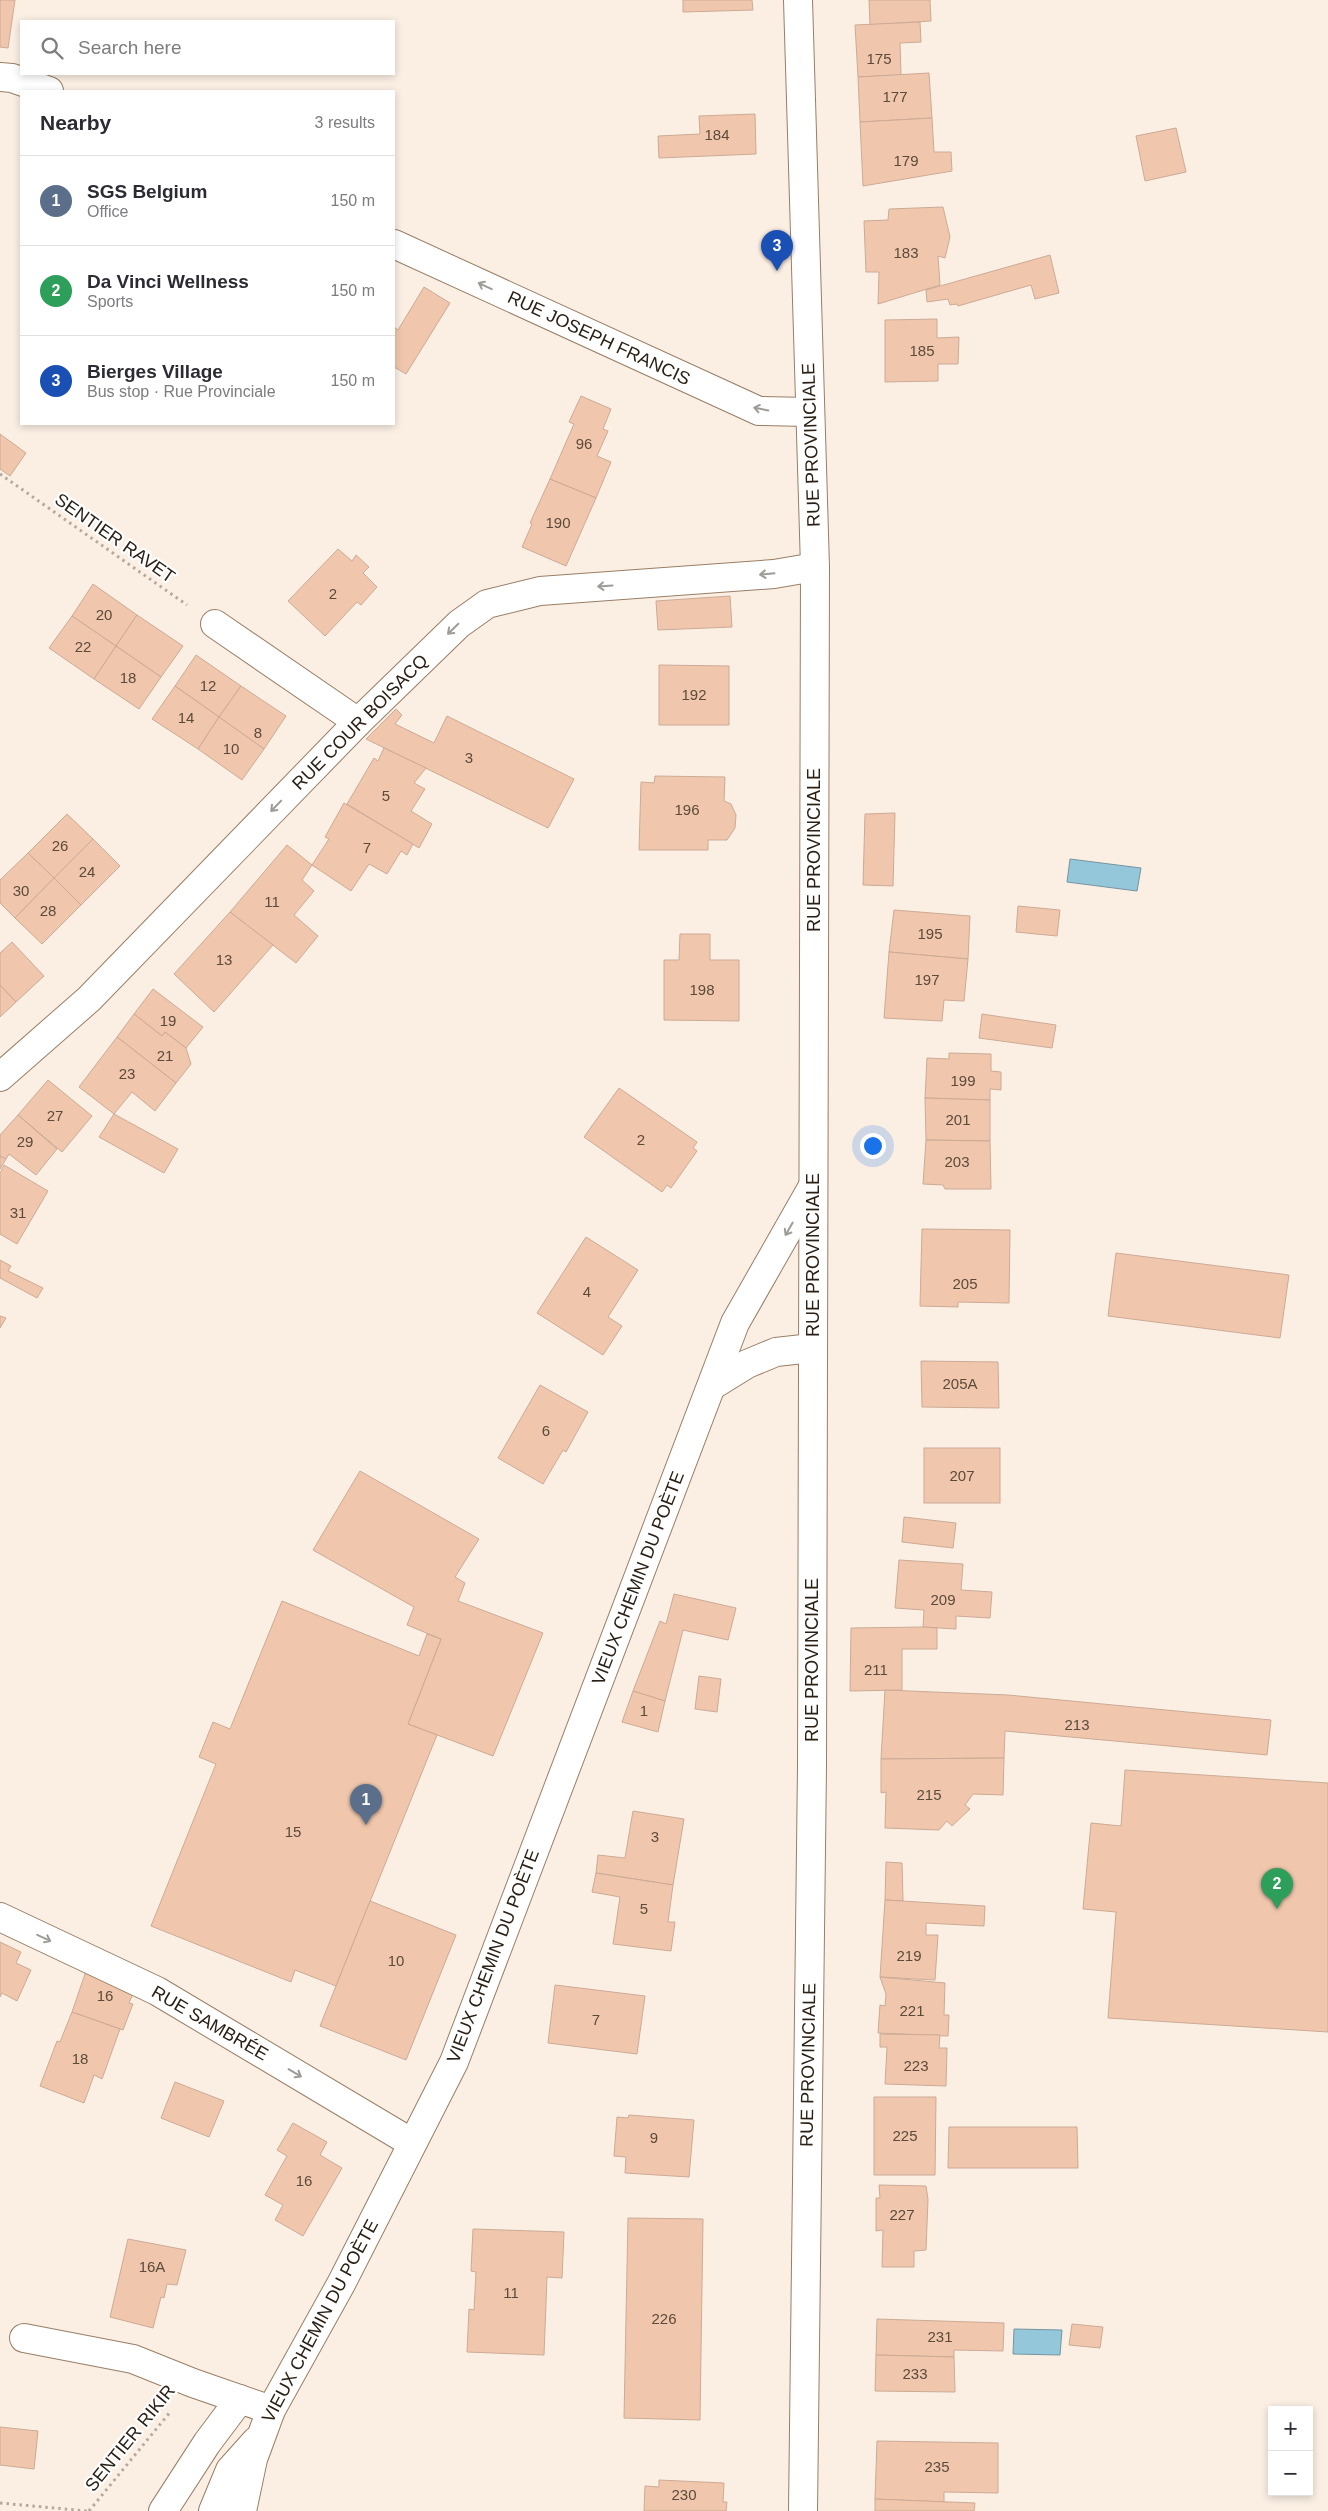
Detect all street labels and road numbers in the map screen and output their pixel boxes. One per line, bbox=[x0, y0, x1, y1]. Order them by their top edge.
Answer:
street label: RUE JOSEPH FRANCIS bbox=[505, 287, 693, 389]
street label: RUE PROVINCIALE bbox=[798, 363, 824, 527]
street label: SENTIER RAVET bbox=[51, 489, 179, 587]
street label: RUE COUR BOISACQ bbox=[288, 650, 432, 794]
street label: RUE PROVINCIALE bbox=[804, 768, 824, 932]
street label: RUE PROVINCIALE bbox=[803, 1173, 823, 1337]
street label: VIEUX CHEMIN DU POÈTE bbox=[588, 1468, 688, 1688]
street label: RUE PROVINCIALE bbox=[802, 1578, 822, 1742]
street label: VIEUX CHEMIN DU POÈTE bbox=[443, 1846, 543, 2066]
street label: RUE SAMBRÉE bbox=[148, 1982, 272, 2064]
street label: RUE PROVINCIALE bbox=[797, 1983, 819, 2147]
street label: VIEUX CHEMIN DU POÈTE bbox=[258, 2216, 382, 2426]
street label: SENTIER RIKIR bbox=[81, 2381, 179, 2495]

